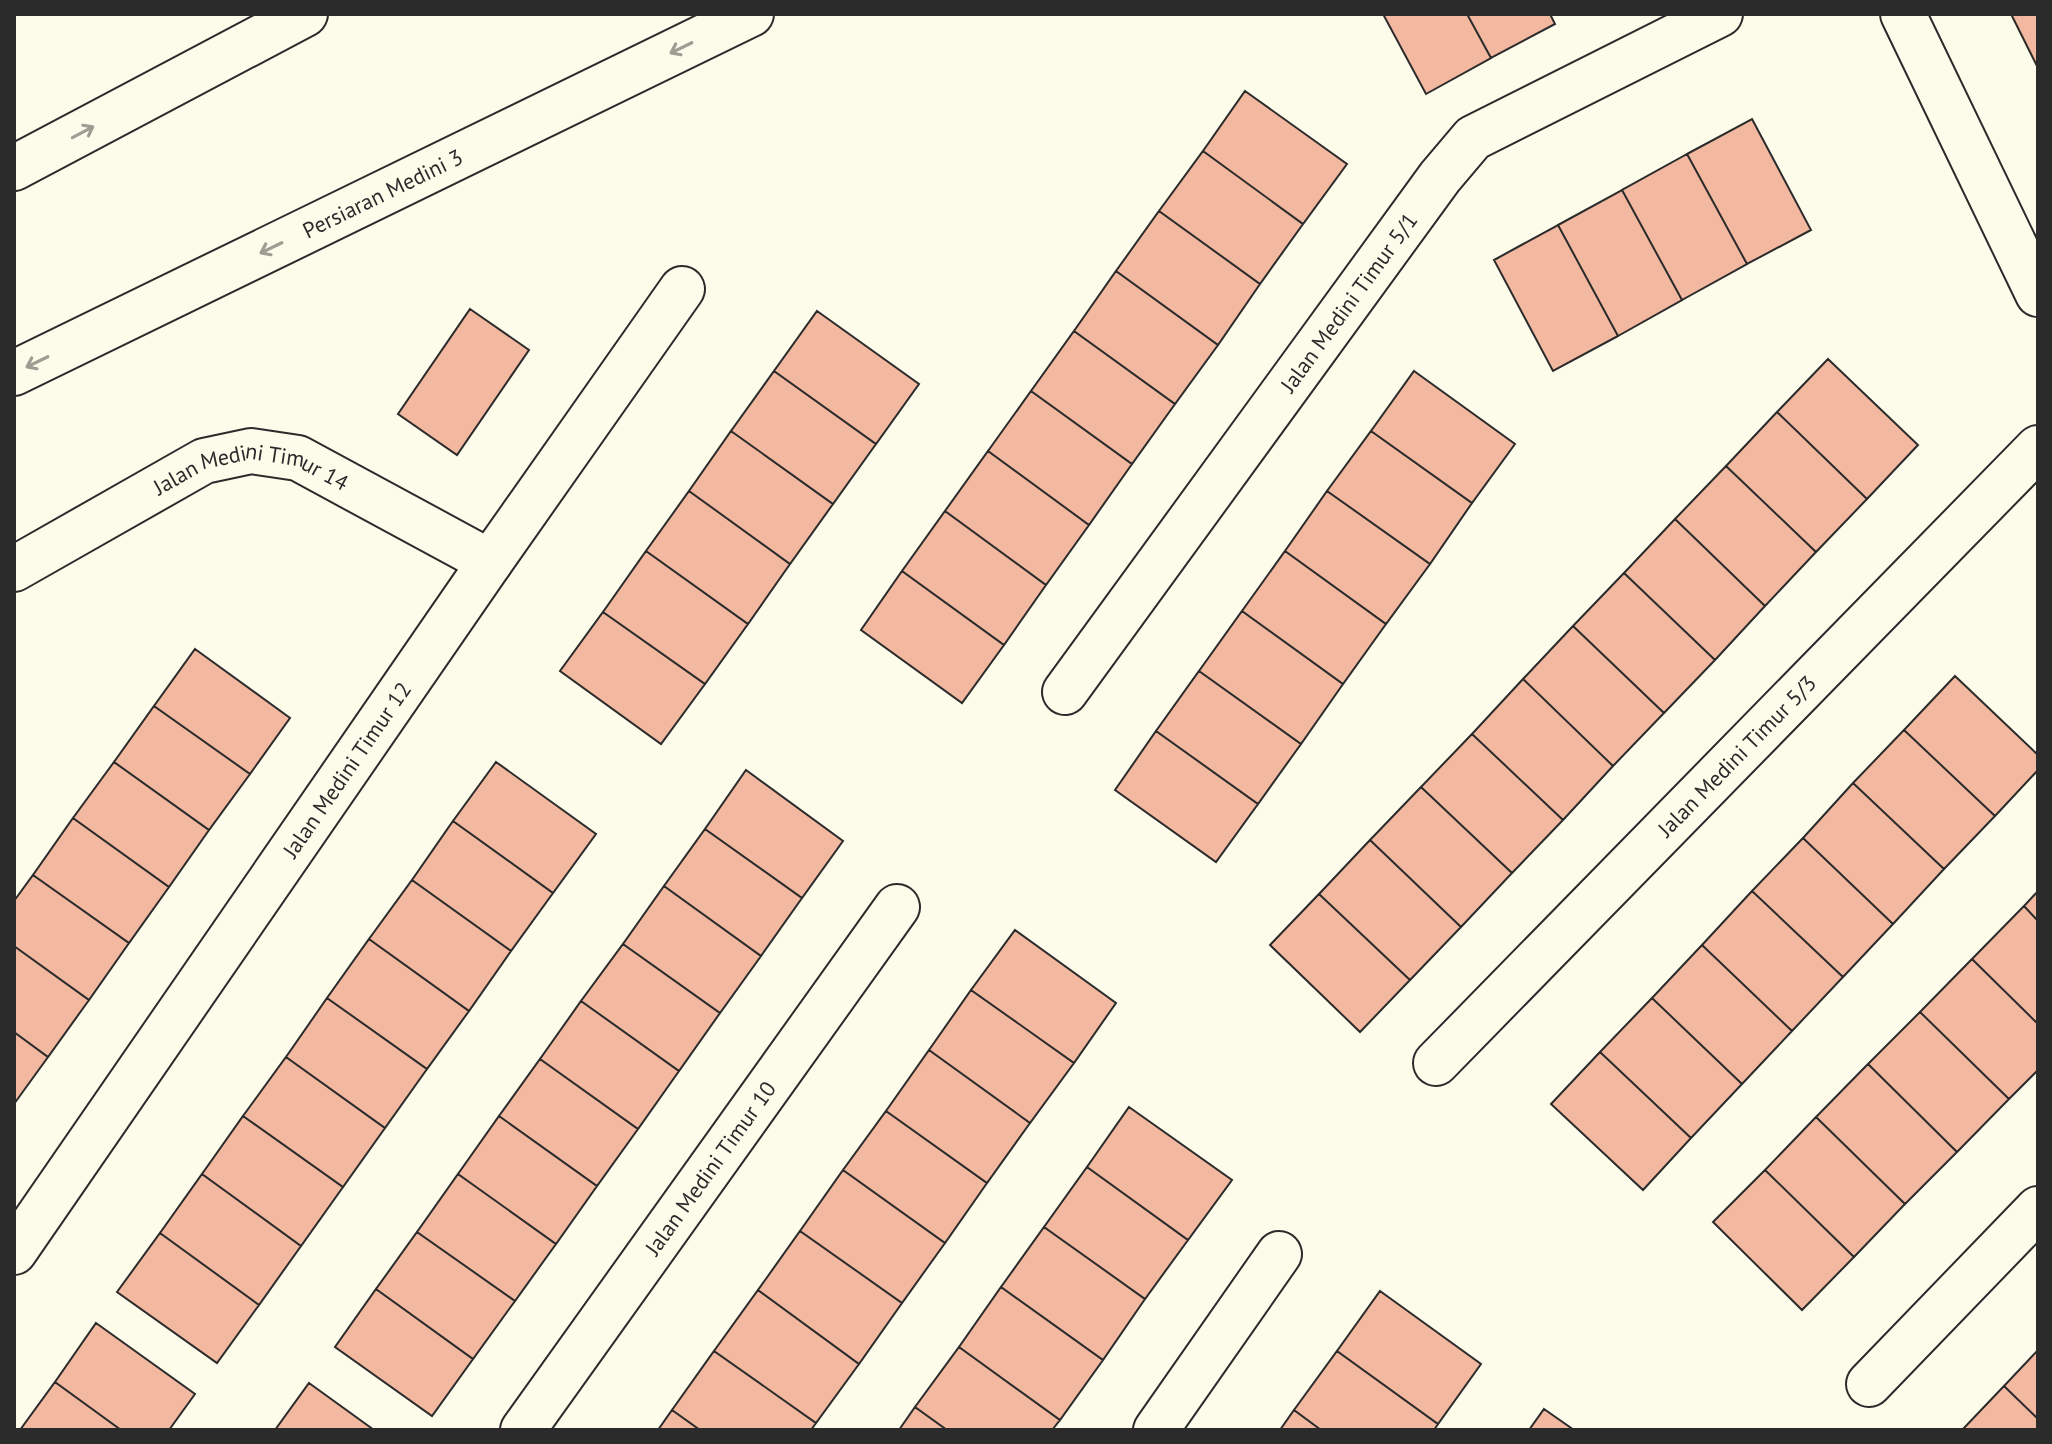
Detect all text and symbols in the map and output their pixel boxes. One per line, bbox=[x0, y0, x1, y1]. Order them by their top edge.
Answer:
one-way arrow bbox=[669, 41, 693, 56]
one-way arrow bbox=[71, 123, 94, 139]
street label: Persiaran Medini 3 bbox=[298, 143, 467, 244]
street label: Jalan Medini Timur 5/1 bbox=[1274, 207, 1423, 398]
one-way arrow bbox=[259, 241, 283, 256]
one-way arrow bbox=[25, 355, 49, 370]
text: Jalan Medini Timur 14 bbox=[147, 436, 354, 501]
street label: Jalan Medini Timur 14 bbox=[147, 477, 355, 507]
street label: Jalan Medini Timur 5/3 bbox=[1651, 669, 1822, 843]
street label: Jalan Medini Timur 12 bbox=[276, 676, 417, 864]
street label: Jalan Medini Timur 10 bbox=[638, 1076, 782, 1261]

